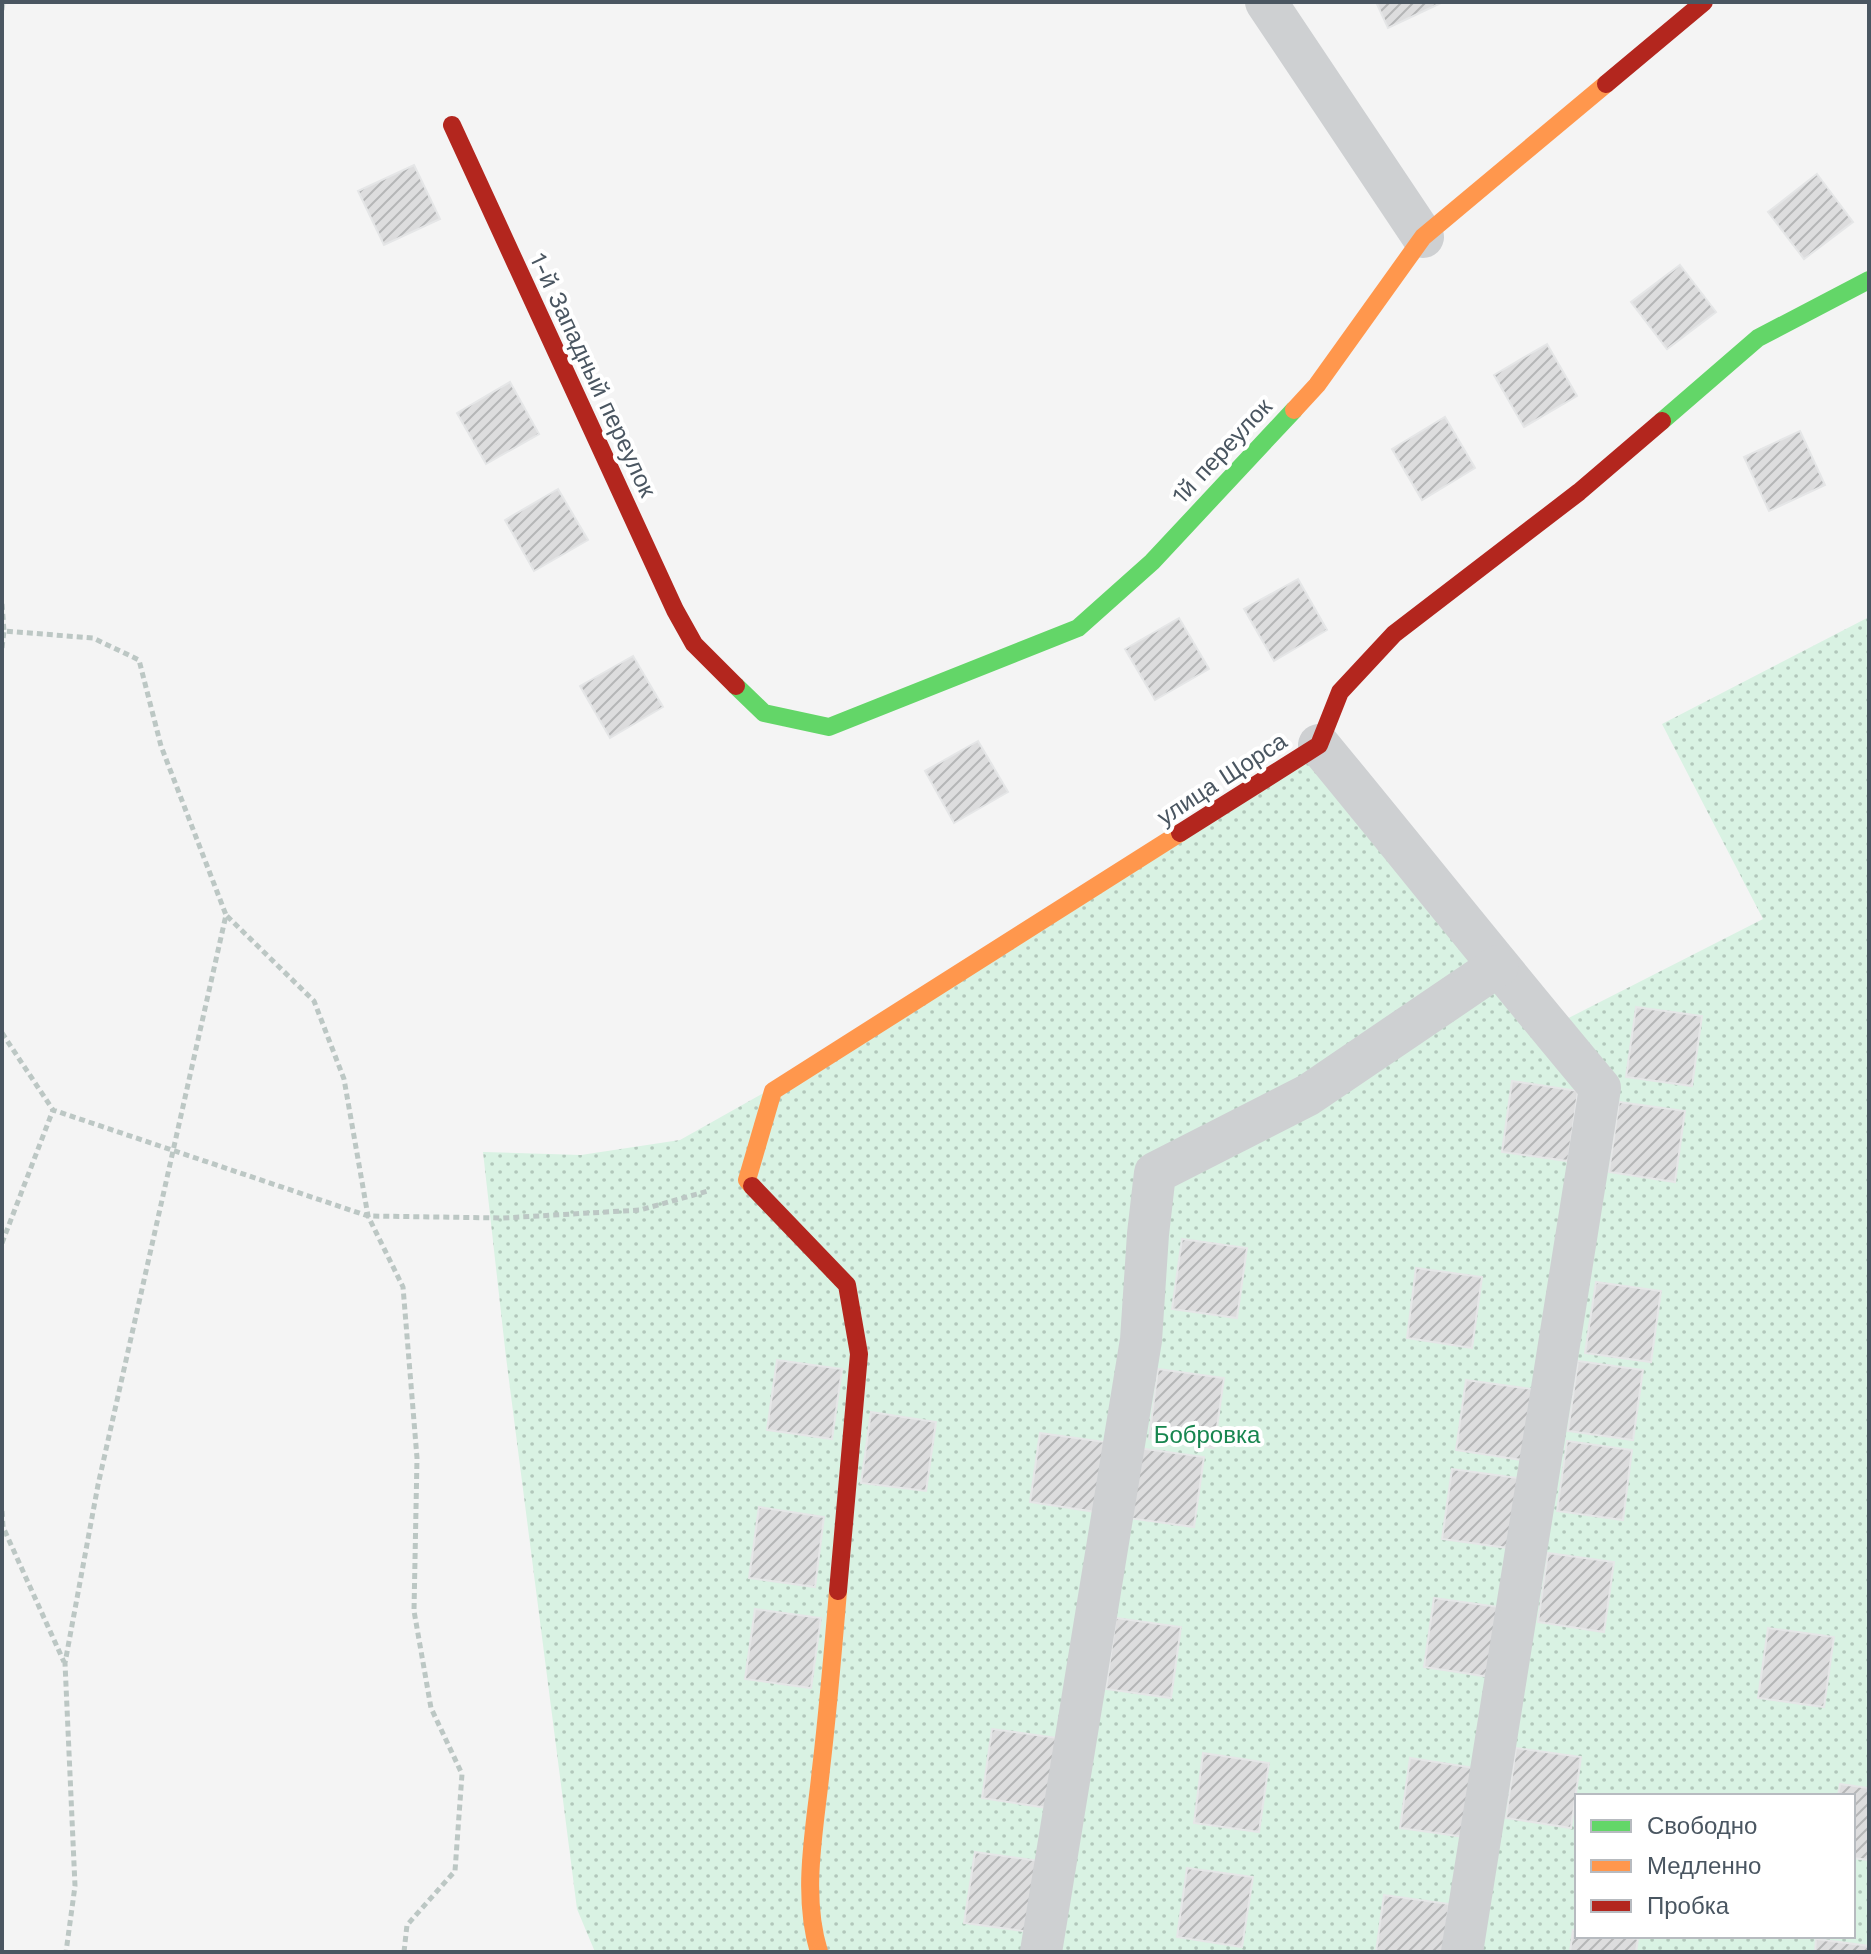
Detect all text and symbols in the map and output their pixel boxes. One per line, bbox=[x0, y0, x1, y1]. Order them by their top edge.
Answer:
street label: 1-й Западный переулок bbox=[524, 249, 662, 502]
street label: 1й переулок bbox=[1166, 392, 1278, 509]
street label: улица Щорса bbox=[1152, 726, 1293, 831]
park label: Бобровка bbox=[1154, 1421, 1261, 1449]
legend bbox=[1575, 1794, 1855, 1938]
text: Свободно bbox=[1647, 1812, 1757, 1840]
text: Медленно bbox=[1647, 1852, 1761, 1880]
text: Пробка bbox=[1647, 1892, 1730, 1920]

